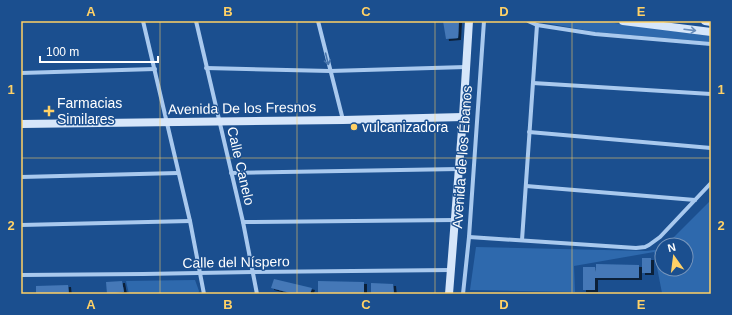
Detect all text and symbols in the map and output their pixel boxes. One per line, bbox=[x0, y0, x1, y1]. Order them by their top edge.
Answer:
text: A bbox=[86, 4, 96, 19]
text: B bbox=[223, 4, 233, 19]
text: C bbox=[361, 4, 371, 19]
text: D bbox=[499, 4, 509, 19]
text: E bbox=[637, 4, 646, 19]
one-way arrow bbox=[683, 26, 696, 33]
scale bar bbox=[40, 38, 158, 64]
text: 100 m bbox=[46, 45, 79, 59]
one-way arrow bbox=[324, 52, 332, 65]
text: 1 bbox=[7, 82, 15, 97]
text: 1 bbox=[717, 82, 725, 97]
street label: Avenida de los Ébanos bbox=[449, 85, 475, 229]
place label: Farmacias Similares bbox=[57, 95, 122, 127]
street label: Avenida De los Fresnos bbox=[168, 99, 316, 117]
marker: Farmacias Similares bbox=[44, 106, 54, 116]
place label: vulcanizadora bbox=[362, 119, 449, 135]
marker: vulcanizadora bbox=[349, 122, 359, 132]
street label: Calle Canelo bbox=[224, 125, 258, 207]
text: 2 bbox=[7, 218, 15, 233]
text: 2 bbox=[717, 218, 725, 233]
north arrow bbox=[654, 237, 694, 277]
text: N bbox=[666, 241, 677, 254]
street label: Calle del Níspero bbox=[182, 253, 290, 271]
text: A bbox=[86, 297, 96, 312]
text: B bbox=[223, 297, 233, 312]
text: C bbox=[361, 297, 371, 312]
text: D bbox=[499, 297, 509, 312]
text: E bbox=[637, 297, 646, 312]

